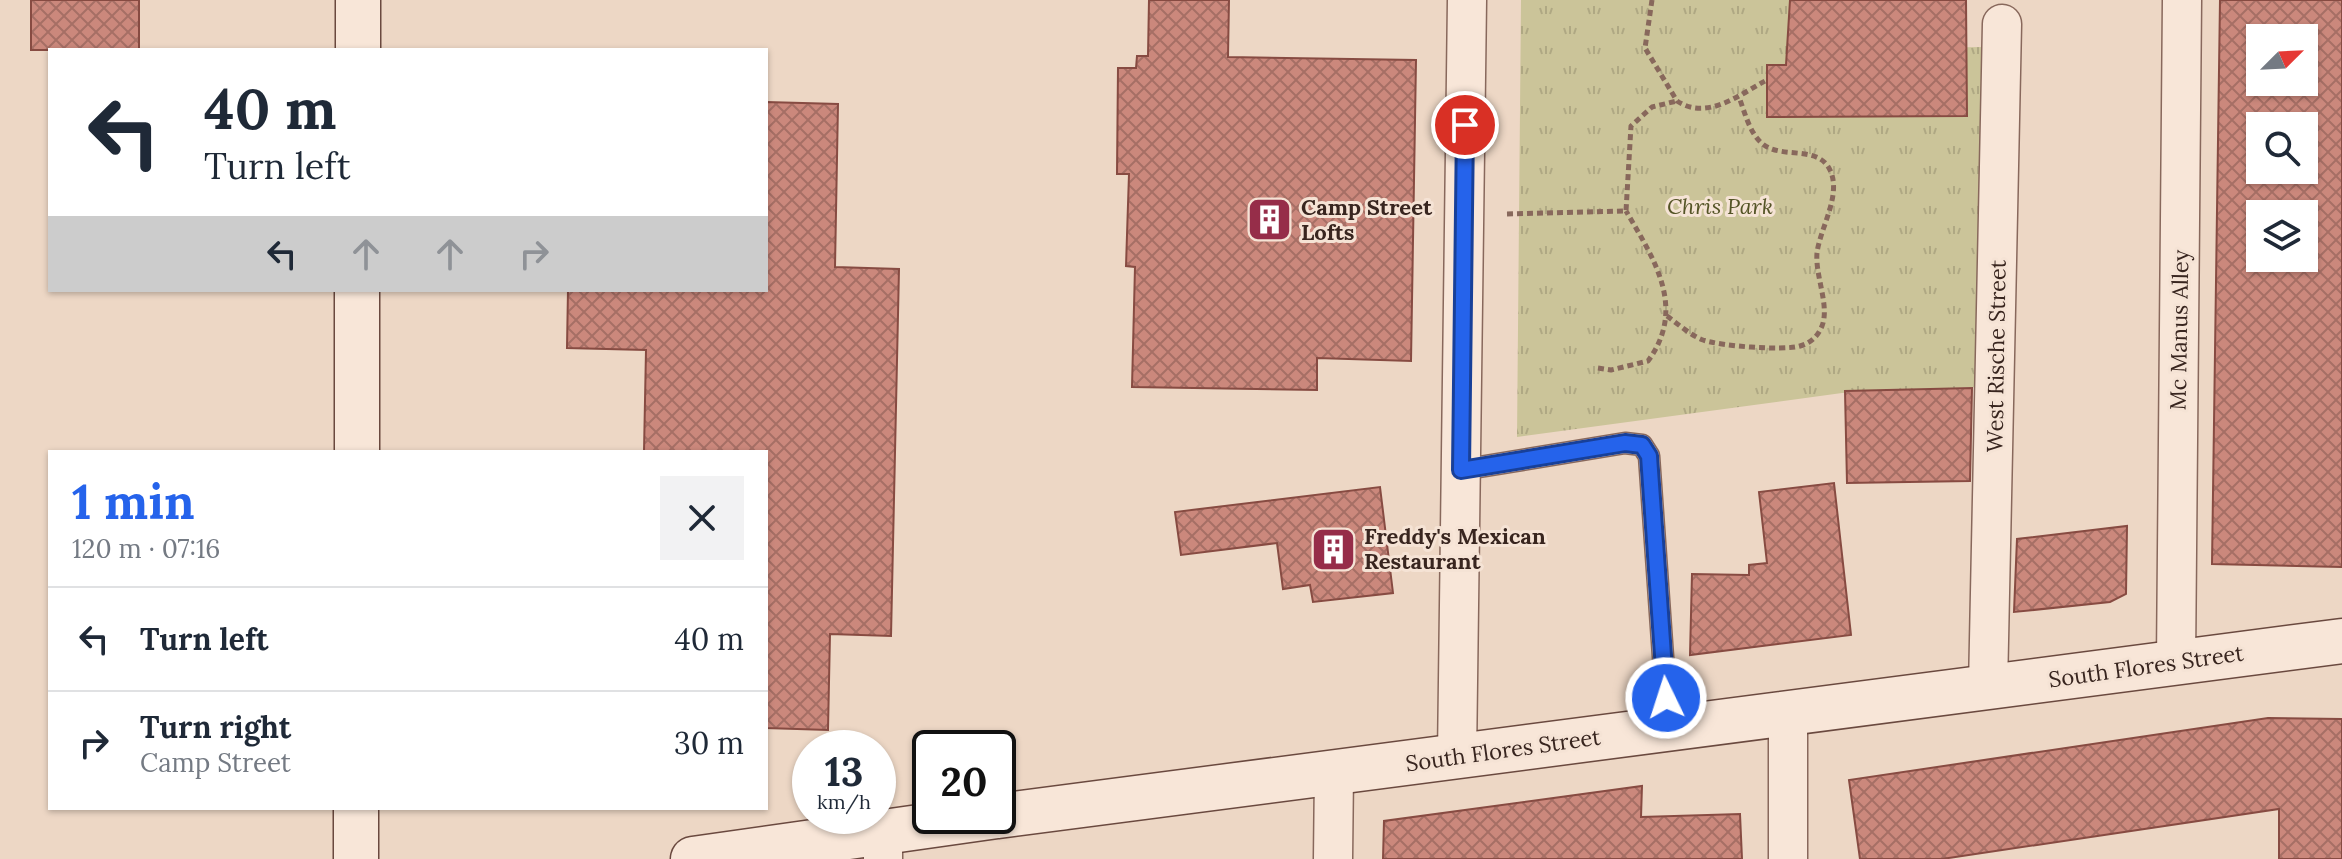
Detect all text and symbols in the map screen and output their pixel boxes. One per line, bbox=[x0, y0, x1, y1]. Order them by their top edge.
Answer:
north arrow bbox=[2246, 24, 2318, 96]
map controls bbox=[2246, 24, 2318, 272]
text: 40 m bbox=[204, 73, 337, 144]
icon: left bbox=[72, 80, 176, 184]
pin bbox=[1431, 91, 1499, 159]
icon: arrive bbox=[1443, 103, 1487, 147]
button: search bbox=[2246, 112, 2318, 184]
text: Turn left bbox=[204, 143, 351, 189]
park label: Chris Park bbox=[1667, 192, 1773, 220]
place label: Camp Street Lofts bbox=[1301, 193, 1433, 246]
building icon: Camp Street Lofts bbox=[1246, 196, 1294, 244]
button: layers bbox=[2246, 200, 2318, 272]
icon: left bbox=[260, 232, 304, 276]
icon: ahead bbox=[344, 232, 388, 276]
icon: ahead bbox=[428, 232, 472, 276]
icon: right bbox=[512, 232, 556, 276]
street label: Mc Manus Alley bbox=[2164, 249, 2194, 411]
street label: West Rische Street bbox=[1980, 259, 2012, 453]
text: 1 min bbox=[72, 471, 195, 532]
button: close bbox=[660, 476, 744, 560]
place label: Freddy's Mexican Restaurant bbox=[1364, 522, 1546, 575]
building icon: Freddy's Mexican Restaurant bbox=[1309, 525, 1357, 573]
text: 120 m · 07:16 bbox=[72, 532, 220, 565]
icon: left bbox=[72, 617, 116, 661]
text: Turn left bbox=[140, 620, 268, 658]
text: 40 m bbox=[674, 620, 744, 658]
street label: South Flores Street bbox=[2047, 638, 2246, 694]
position arrow bbox=[1624, 656, 1708, 740]
text: Turn right bbox=[140, 708, 291, 746]
icon: right bbox=[72, 721, 116, 765]
street label: South Flores Street bbox=[1404, 722, 1603, 778]
text: 30 m bbox=[674, 724, 744, 762]
speed limit sign: 20 bbox=[912, 730, 1016, 834]
text: Camp Street bbox=[140, 746, 291, 779]
text: 13 bbox=[825, 746, 863, 797]
text: km/h bbox=[817, 789, 871, 814]

